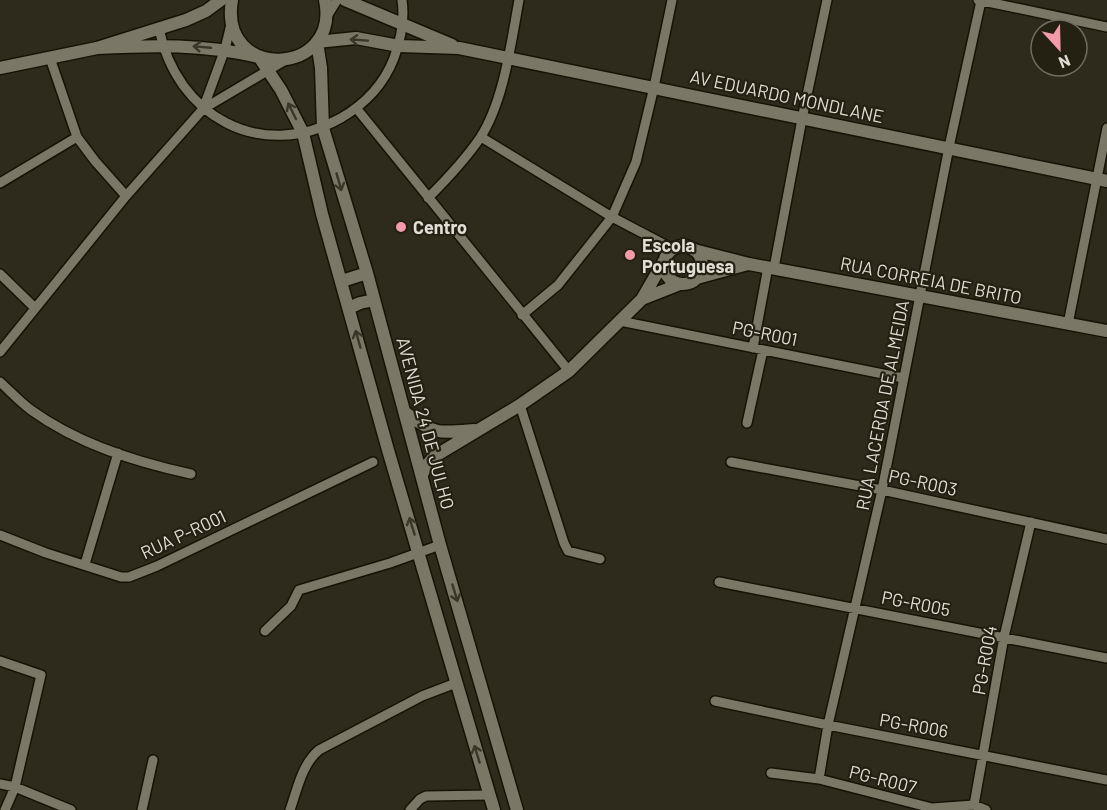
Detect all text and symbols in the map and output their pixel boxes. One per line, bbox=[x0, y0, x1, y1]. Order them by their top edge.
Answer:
north arrow bbox=[1029, 18, 1089, 78]
one-way arrow bbox=[350, 34, 369, 45]
one-way arrow bbox=[192, 41, 212, 52]
text: N bbox=[1056, 52, 1073, 73]
street label: AV EDUARDO MONDLANE bbox=[688, 65, 886, 127]
one-way arrow bbox=[286, 103, 298, 121]
one-way arrow bbox=[334, 172, 345, 191]
place label: Centro bbox=[413, 216, 467, 238]
marker: Centro bbox=[394, 220, 408, 234]
place label: Escola Portuguesa bbox=[642, 234, 734, 277]
marker: Escola Portuguesa bbox=[623, 248, 637, 262]
street label: RUA CORREIA DE BRITO bbox=[838, 252, 1024, 308]
street label: RUA LACERDA DE ALMEIDA bbox=[851, 298, 913, 512]
street label: PG-R001 bbox=[731, 316, 799, 350]
one-way arrow bbox=[351, 330, 363, 349]
street label: AVENIDA 24 DE JULHO bbox=[392, 334, 460, 512]
street label: PG-R003 bbox=[887, 464, 959, 500]
street label: RUA P-R001 bbox=[137, 505, 229, 563]
one-way arrow bbox=[405, 517, 416, 536]
one-way arrow bbox=[450, 583, 461, 602]
street label: PG-R005 bbox=[880, 586, 952, 620]
street label: PG-R004 bbox=[967, 624, 1001, 696]
street label: PG-R006 bbox=[878, 708, 950, 742]
one-way arrow bbox=[471, 745, 482, 764]
street label: PG-R007 bbox=[847, 760, 919, 798]

